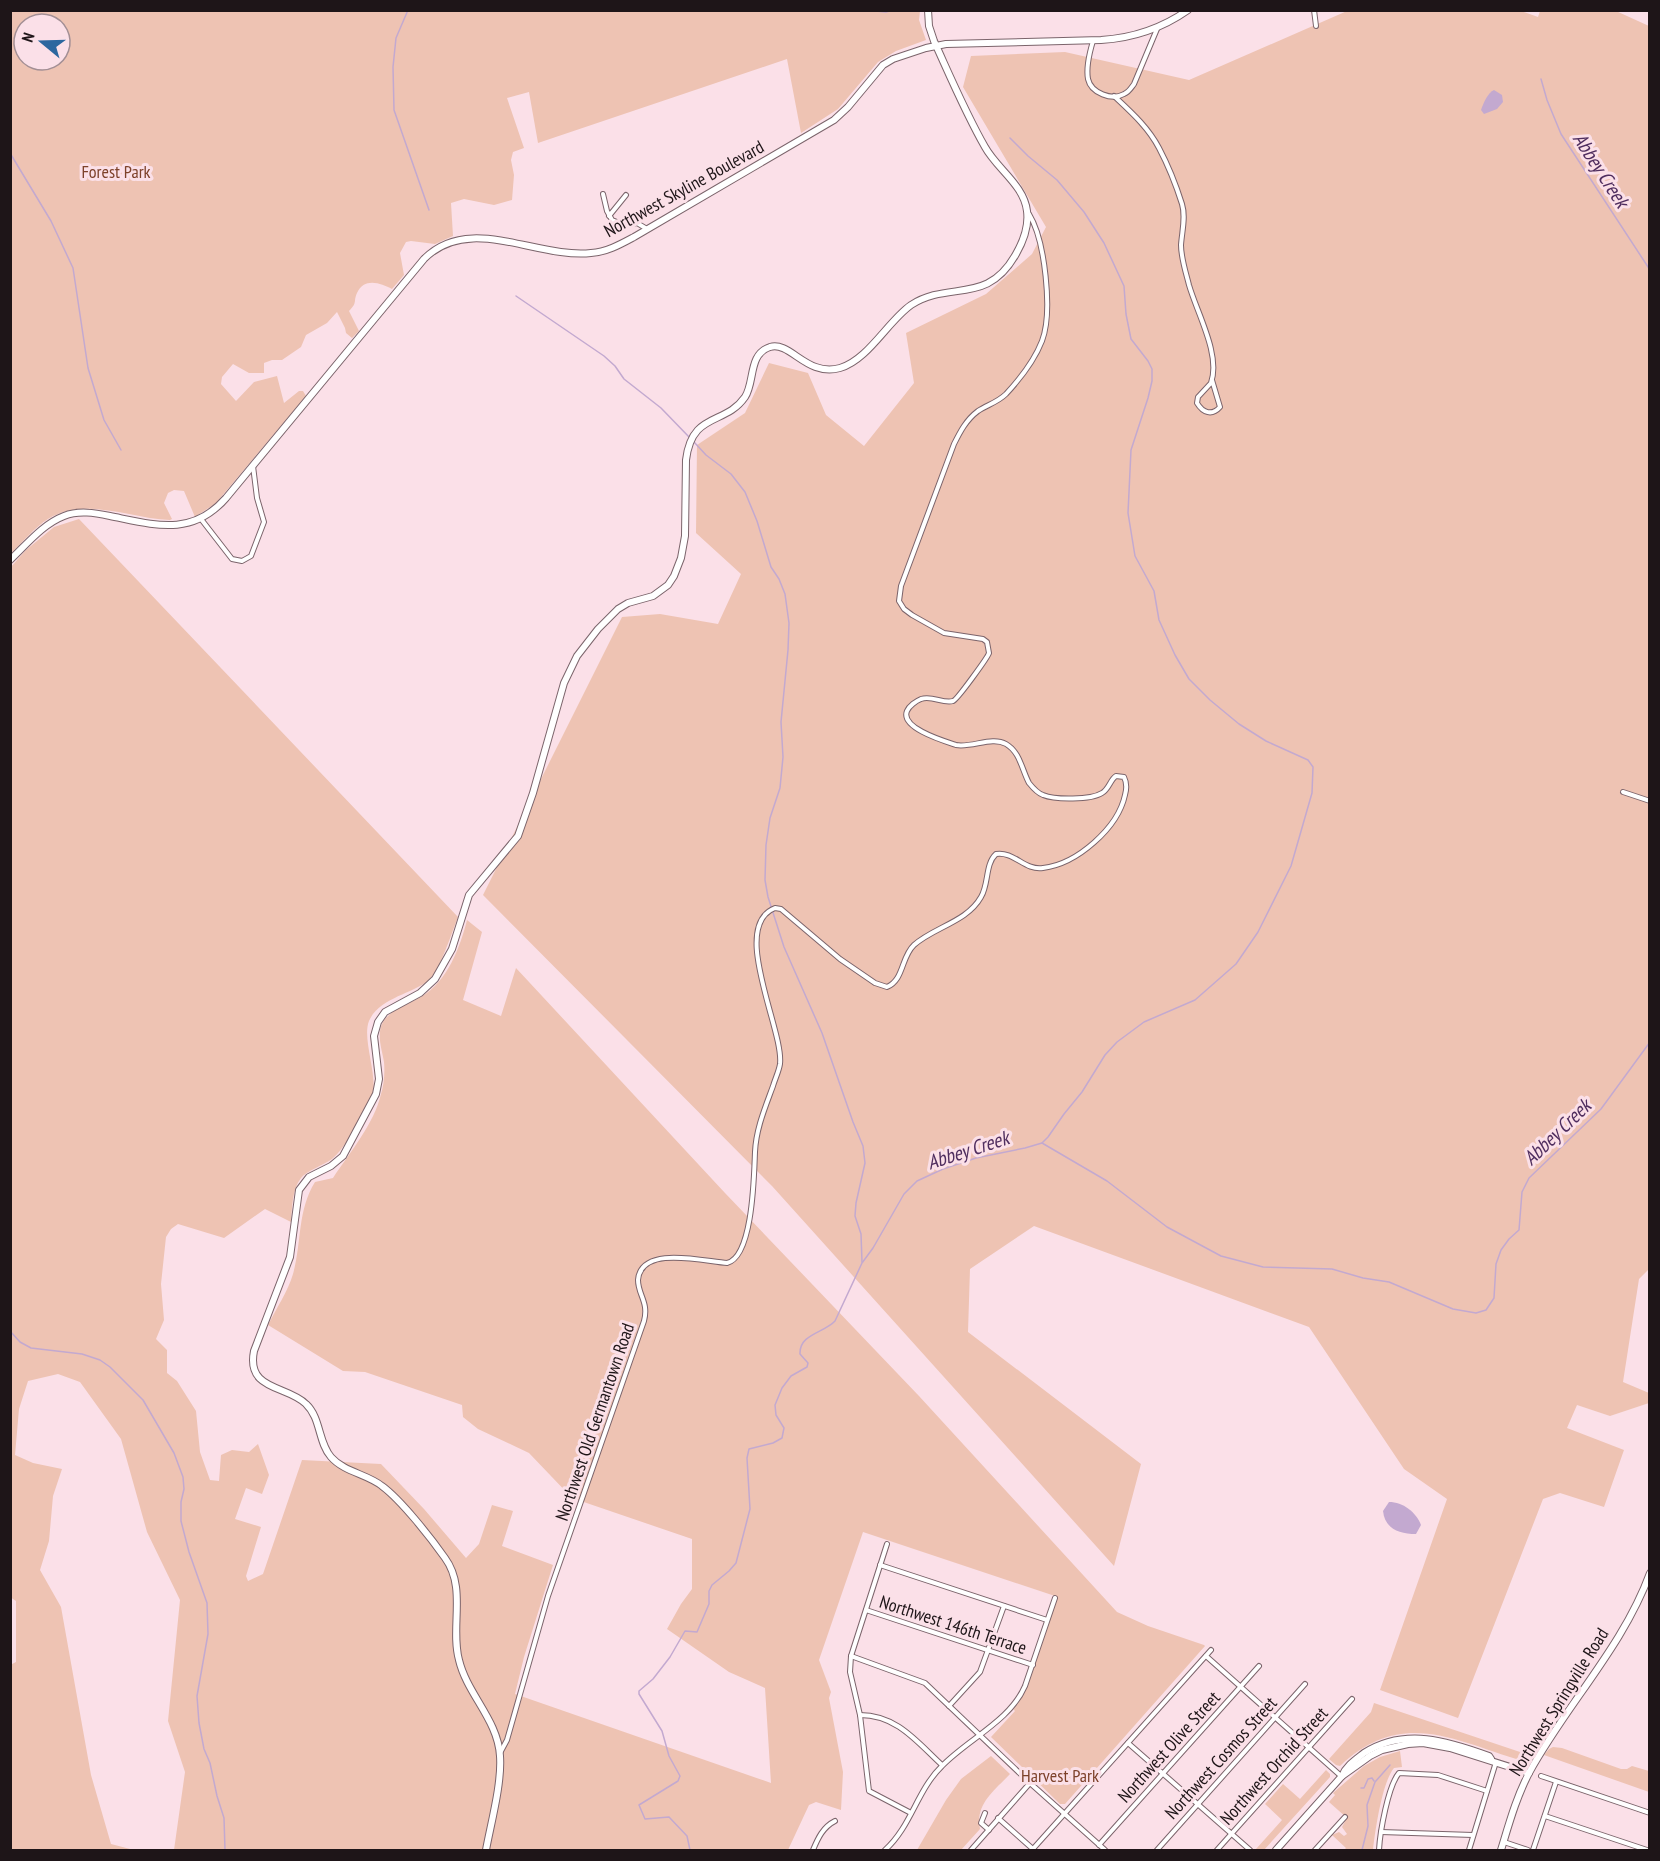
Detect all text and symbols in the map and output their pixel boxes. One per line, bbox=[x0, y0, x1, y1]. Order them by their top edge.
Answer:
north arrow bbox=[12, 12, 72, 72]
text: N bbox=[17, 30, 39, 44]
water label: Abbey Creek bbox=[1567, 128, 1636, 214]
street label: Northwest Skyline Boulevard bbox=[600, 135, 768, 242]
park label: Forest Park bbox=[81, 160, 151, 183]
water label: Abbey Creek bbox=[1518, 1092, 1598, 1171]
water label: Abbey Creek bbox=[924, 1124, 1014, 1175]
street label: Northwest Old Germantown Road bbox=[550, 1320, 639, 1524]
street label: Northwest 146th Terrace bbox=[877, 1590, 1030, 1659]
street label: Northwest Springville Road bbox=[1504, 1624, 1613, 1780]
street label: Northwest Olive Street bbox=[1113, 1686, 1225, 1807]
street label: Northwest Cosmos Street bbox=[1160, 1692, 1282, 1824]
street label: Northwest Orchid Street bbox=[1215, 1702, 1333, 1829]
park label: Harvest Park bbox=[1021, 1764, 1099, 1787]

